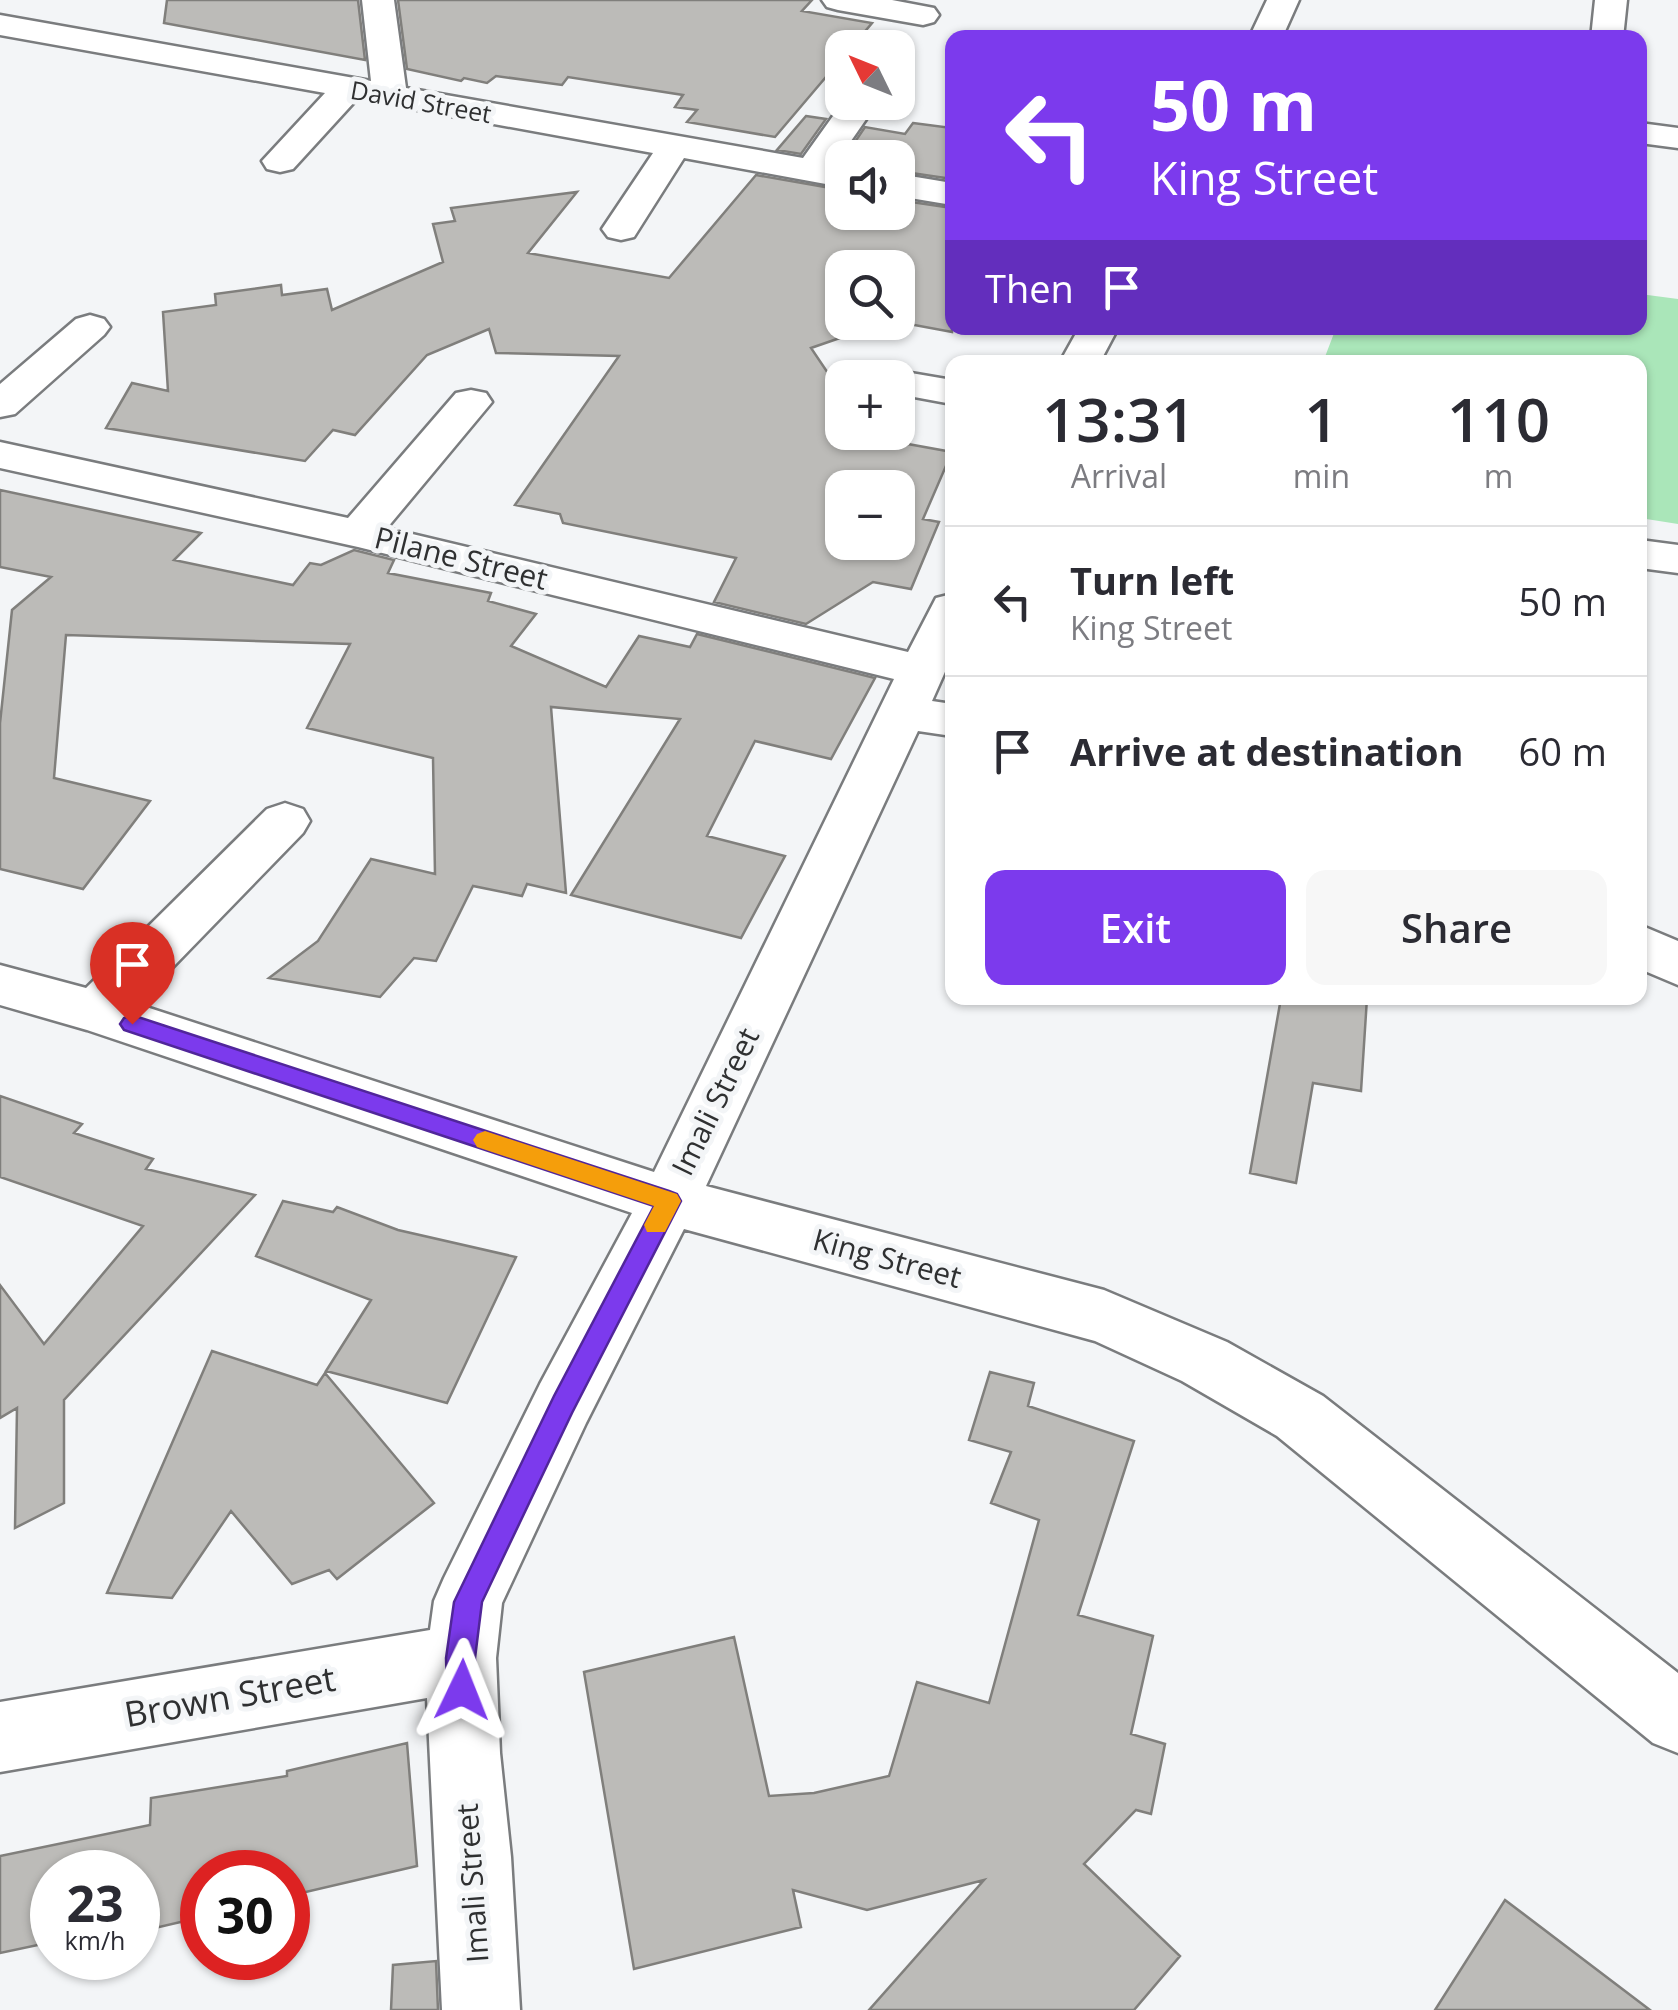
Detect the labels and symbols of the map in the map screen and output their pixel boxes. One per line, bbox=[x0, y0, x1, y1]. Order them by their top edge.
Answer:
north arrow bbox=[825, 30, 915, 120]
street label: David Street bbox=[348, 72, 494, 130]
street label: Pilane Street bbox=[371, 516, 552, 599]
pin bbox=[90, 922, 175, 1025]
street label: Imali Street bbox=[661, 1021, 768, 1182]
street label: King Street bbox=[809, 1218, 966, 1297]
position arrow bbox=[410, 1638, 514, 1742]
street label: Brown Street bbox=[121, 1654, 339, 1737]
street label: Imali Street bbox=[445, 1802, 498, 1964]
speed limit sign: 30 bbox=[180, 1850, 310, 1980]

